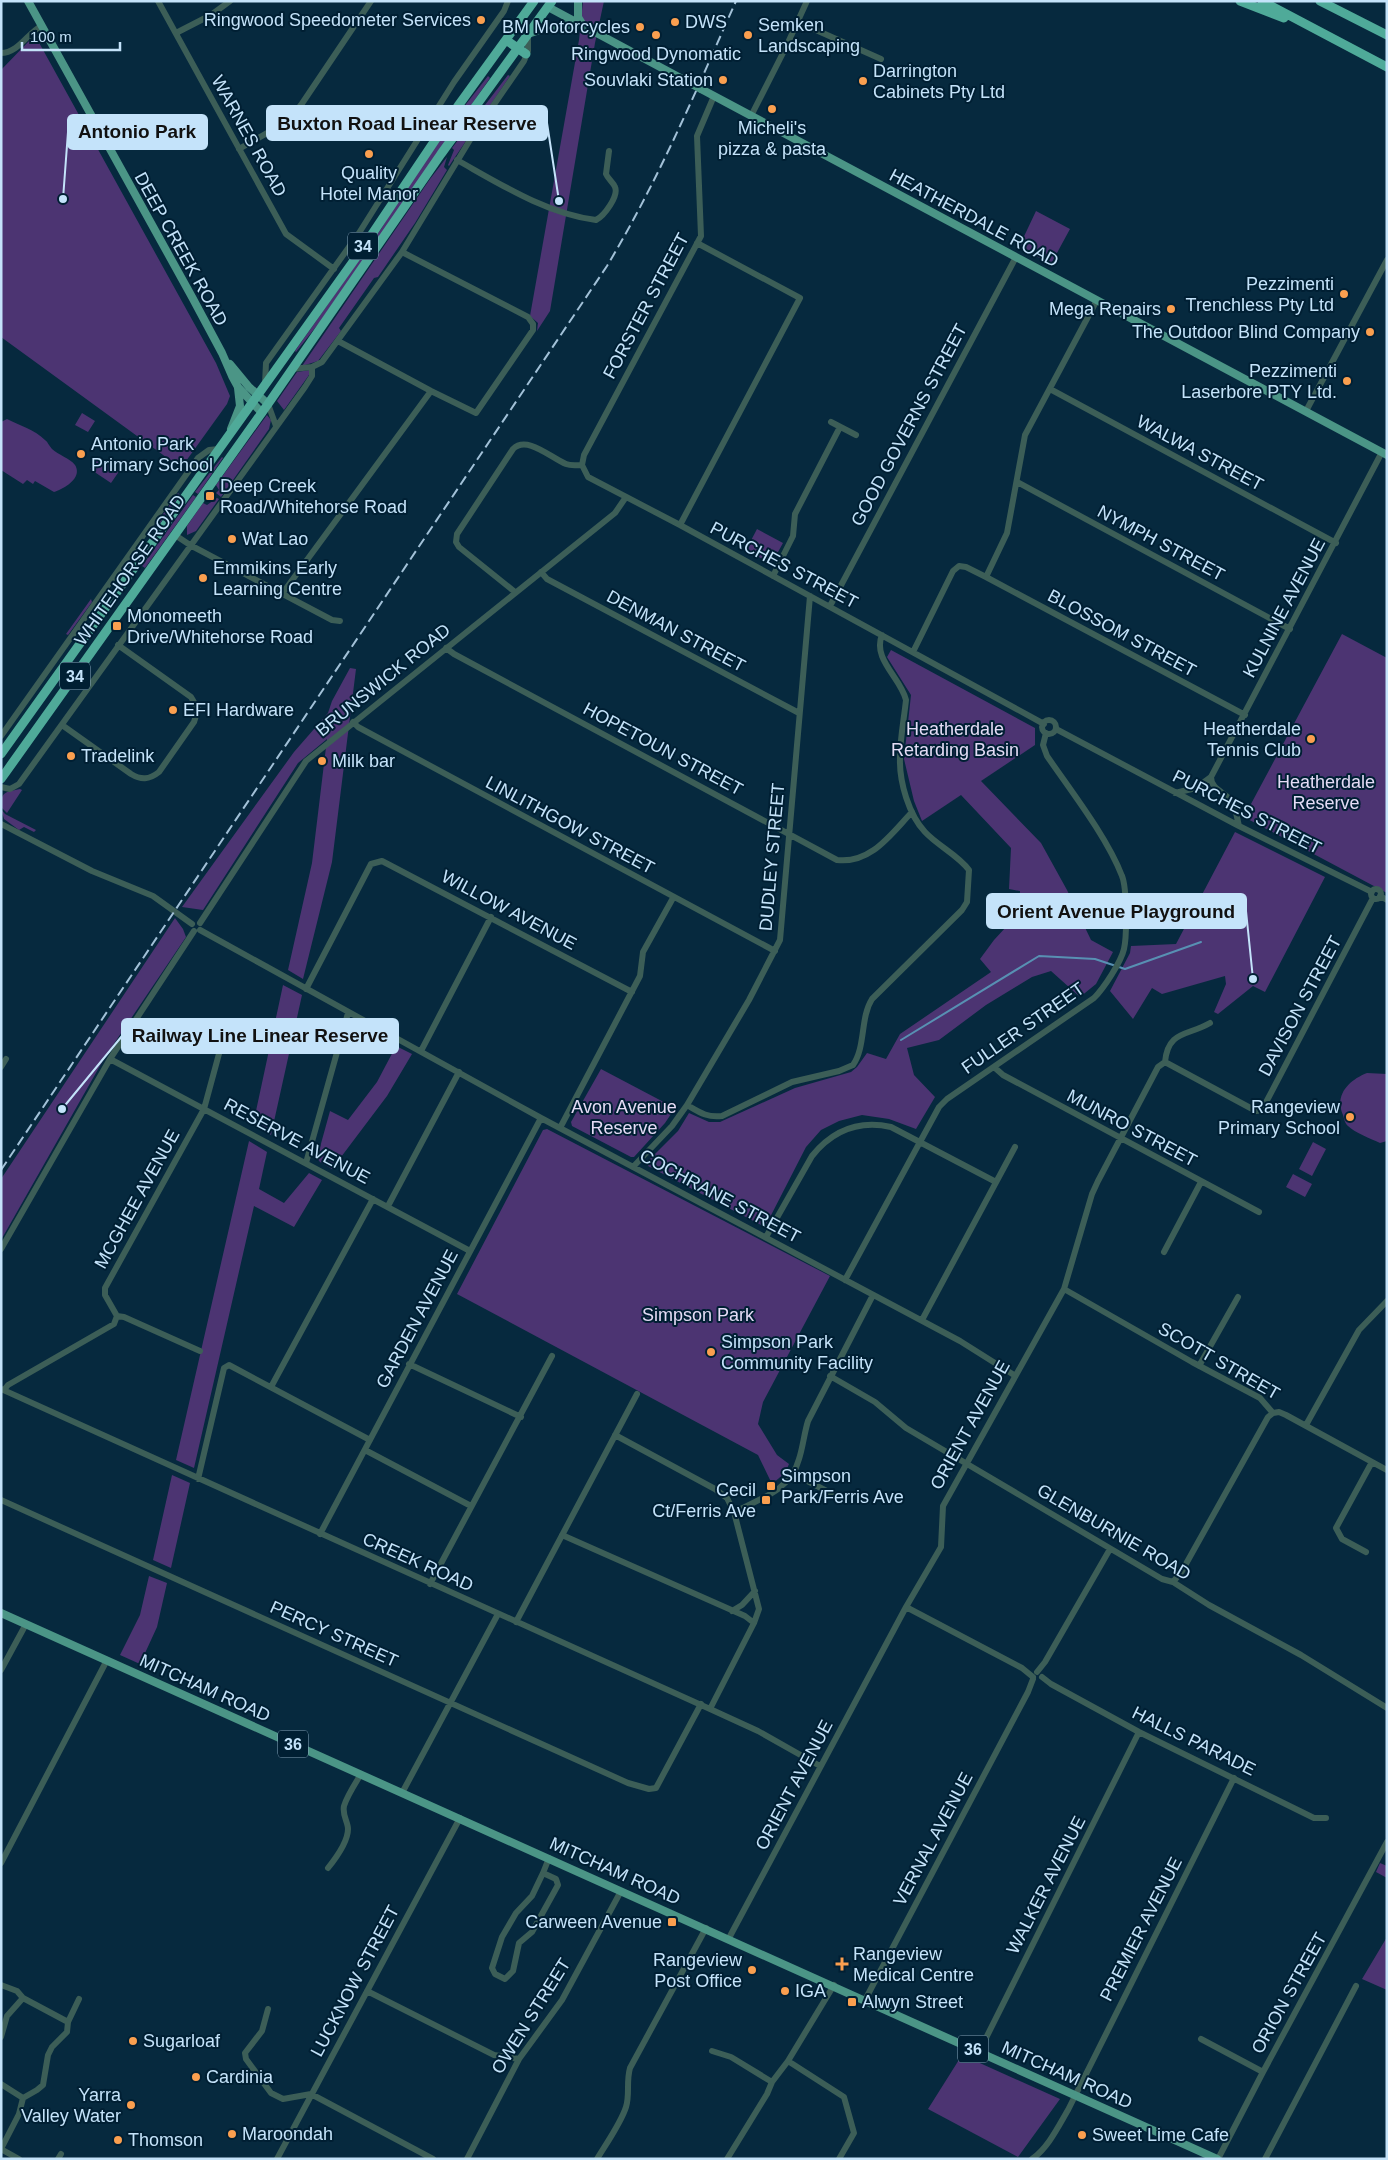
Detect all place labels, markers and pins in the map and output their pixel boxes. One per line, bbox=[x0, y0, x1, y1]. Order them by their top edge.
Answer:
place label: Ringwood Speedometer Services bbox=[204, 10, 471, 30]
place label: DWS bbox=[685, 12, 727, 32]
marker: Ringwood Speedometer Services bbox=[475, 14, 487, 26]
place label: Semken Landscaping bbox=[758, 15, 860, 56]
marker: DWS bbox=[669, 16, 681, 28]
place label: BM Motorcycles bbox=[502, 17, 630, 37]
marker: BM Motorcycles bbox=[634, 21, 646, 33]
marker: Ringwood Dynomatic bbox=[650, 29, 662, 41]
marker: Semken Landscaping bbox=[742, 29, 754, 41]
place label: Ringwood Dynomatic bbox=[571, 44, 741, 64]
place label: Darrington Cabinets Pty Ltd bbox=[873, 61, 1005, 102]
place label: Souvlaki Station bbox=[584, 70, 713, 90]
marker: Souvlaki Station bbox=[717, 74, 729, 86]
marker: Darrington Cabinets Pty Ltd bbox=[857, 75, 869, 87]
marker: Micheli's pizza & pasta bbox=[766, 103, 778, 115]
callout: Buxton Road Linear Reserve bbox=[267, 106, 547, 140]
callout: Antonio Park bbox=[68, 115, 207, 149]
place label: Micheli's pizza & pasta bbox=[718, 118, 827, 159]
marker: Quality Hotel Manor bbox=[363, 148, 375, 160]
place label: Quality Hotel Manor bbox=[320, 163, 418, 204]
place label: Pezzimenti Trenchless Pty Ltd bbox=[1186, 274, 1334, 315]
marker: Pezzimenti Trenchless Pty Ltd bbox=[1338, 288, 1350, 300]
place label: Mega Repairs bbox=[1049, 299, 1161, 319]
marker: Mega Repairs bbox=[1165, 303, 1177, 315]
place label: The Outdoor Blind Company bbox=[1132, 322, 1360, 342]
marker: The Outdoor Blind Company bbox=[1364, 326, 1376, 338]
place label: Pezzimenti Laserbore PTY Ltd. bbox=[1181, 361, 1337, 402]
marker: Pezzimenti Laserbore PTY Ltd. bbox=[1341, 375, 1353, 387]
place label: Antonio Park Primary School bbox=[91, 434, 213, 475]
marker: Antonio Park Primary School bbox=[75, 448, 87, 460]
place label: Deep Creek Road/Whitehorse Road bbox=[220, 476, 407, 517]
marker: Deep Creek Road/Whitehorse Road bbox=[204, 490, 216, 502]
place label: Wat Lao bbox=[242, 529, 308, 549]
marker: Wat Lao bbox=[226, 533, 238, 545]
place label: Emmikins Early Learning Centre bbox=[213, 558, 342, 599]
marker: Emmikins Early Learning Centre bbox=[197, 572, 209, 584]
place label: Monomeeth Drive/Whitehorse Road bbox=[127, 606, 313, 647]
marker: Monomeeth Drive/Whitehorse Road bbox=[111, 620, 123, 632]
place label: EFI Hardware bbox=[183, 700, 294, 720]
marker: EFI Hardware bbox=[167, 704, 179, 716]
place label: Heatherdale Tennis Club bbox=[1203, 719, 1301, 760]
marker: Heatherdale Tennis Club bbox=[1305, 733, 1317, 745]
place label: Tradelink bbox=[81, 746, 155, 766]
marker: Tradelink bbox=[65, 750, 77, 762]
place label: Milk bar bbox=[332, 751, 395, 771]
marker: Milk bar bbox=[316, 755, 328, 767]
callout: Orient Avenue Playground bbox=[987, 894, 1246, 928]
callout: Railway Line Linear Reserve bbox=[122, 1019, 398, 1053]
place label: Rangeview Primary School bbox=[1218, 1097, 1341, 1138]
marker: Rangeview Primary School bbox=[1344, 1111, 1356, 1123]
place label: Simpson Park Community Facility bbox=[721, 1332, 873, 1373]
marker: Simpson Park Community Facility bbox=[705, 1346, 717, 1358]
place label: Simpson Park/Ferris Ave bbox=[781, 1466, 904, 1507]
place label: Cecil Ct/Ferris Ave bbox=[652, 1480, 756, 1521]
marker: Simpson Park/Ferris Ave bbox=[765, 1480, 777, 1492]
marker: Cecil Ct/Ferris Ave bbox=[760, 1494, 772, 1506]
place label: Carween Avenue bbox=[525, 1912, 662, 1932]
marker: Carween Avenue bbox=[666, 1916, 678, 1928]
place label: Rangeview Medical Centre bbox=[853, 1944, 974, 1985]
place label: Rangeview Post Office bbox=[653, 1950, 743, 1991]
marker: Rangeview Medical Centre bbox=[835, 1957, 849, 1971]
marker: Rangeview Post Office bbox=[746, 1964, 758, 1976]
place label: IGA bbox=[795, 1981, 826, 2001]
marker: IGA bbox=[779, 1985, 791, 1997]
place label: Alwyn Street bbox=[862, 1992, 963, 2012]
marker: Alwyn Street bbox=[846, 1996, 858, 2008]
place label: Sugarloaf bbox=[143, 2031, 221, 2051]
marker: Sugarloaf bbox=[127, 2035, 139, 2047]
place label: Cardinia bbox=[206, 2067, 274, 2087]
marker: Cardinia bbox=[190, 2071, 202, 2083]
place label: Yarra Valley Water bbox=[21, 2085, 122, 2126]
marker: Yarra Valley Water bbox=[125, 2099, 137, 2111]
place label: Maroondah bbox=[242, 2124, 333, 2144]
place label: Sweet Lime Cafe bbox=[1092, 2125, 1229, 2145]
marker: Maroondah bbox=[226, 2128, 238, 2140]
marker: Sweet Lime Cafe bbox=[1076, 2129, 1088, 2141]
place label: Thomson bbox=[128, 2130, 203, 2150]
marker: Thomson bbox=[112, 2134, 124, 2146]

